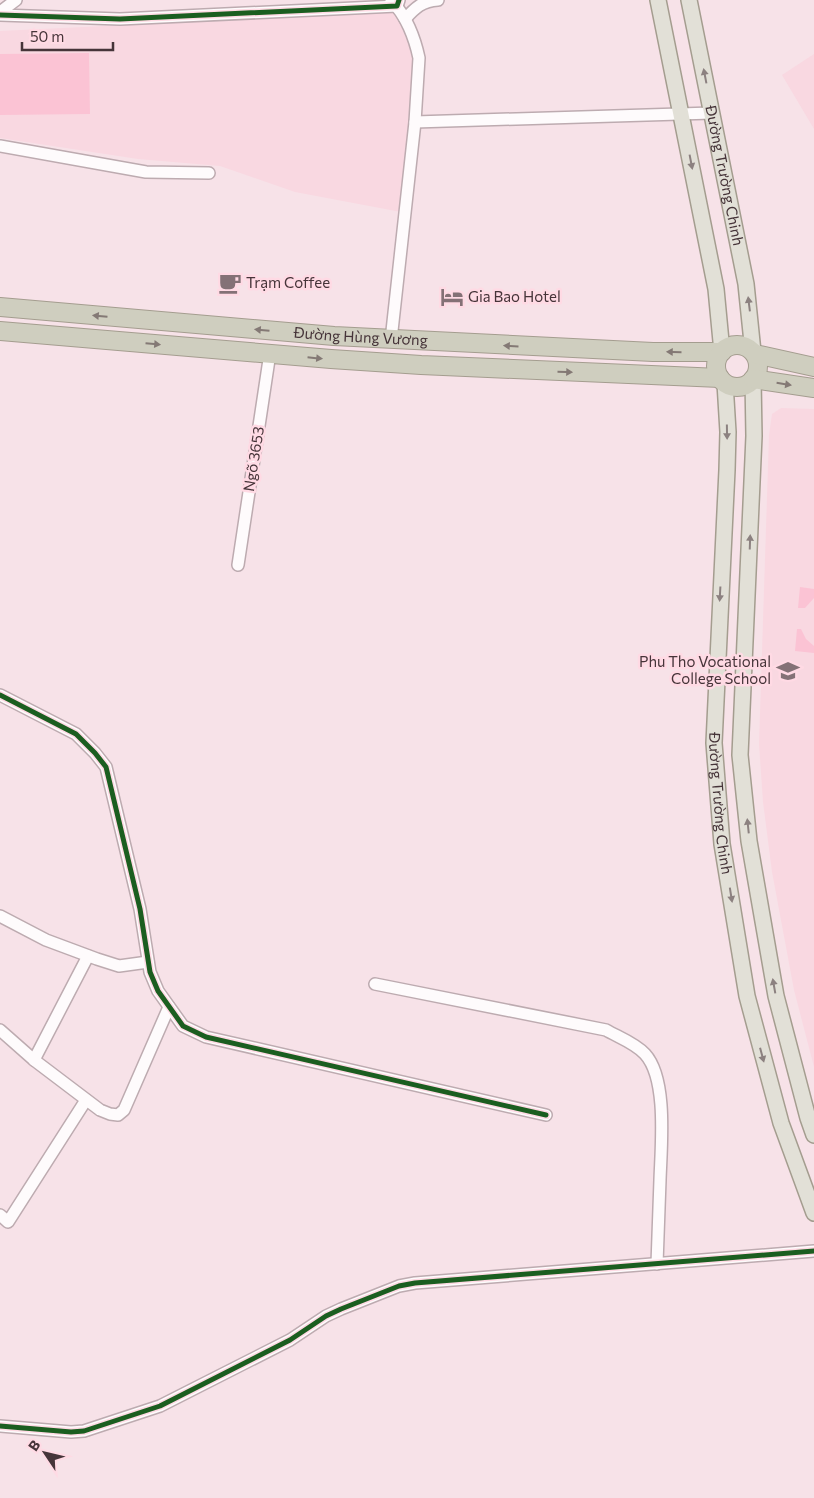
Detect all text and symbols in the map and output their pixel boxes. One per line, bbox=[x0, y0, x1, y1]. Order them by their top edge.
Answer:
scale bar bbox=[22, 20, 114, 52]
text: 50 m bbox=[30, 27, 64, 45]
one-way arrow bbox=[700, 67, 708, 83]
street label: Đường Trường Chinh bbox=[702, 103, 748, 247]
one-way arrow bbox=[687, 155, 695, 170]
cafe icon: Trạm Coffee bbox=[217, 270, 243, 296]
place label: Trạm Coffee bbox=[246, 273, 330, 291]
hotel icon: Gia Bao Hotel bbox=[439, 284, 465, 310]
place label: Gia Bao Hotel bbox=[468, 287, 561, 305]
one-way arrow bbox=[745, 295, 753, 311]
one-way arrow bbox=[92, 312, 108, 320]
street label: Đường Hùng Vương bbox=[292, 322, 428, 349]
one-way arrow bbox=[254, 325, 270, 333]
one-way arrow bbox=[146, 340, 162, 348]
one-way arrow bbox=[503, 341, 519, 349]
one-way arrow bbox=[665, 348, 681, 356]
one-way arrow bbox=[307, 354, 323, 362]
one-way arrow bbox=[557, 368, 573, 376]
one-way arrow bbox=[776, 380, 792, 388]
one-way arrow bbox=[724, 424, 732, 440]
street label: Ngõ 3653 bbox=[239, 425, 267, 493]
one-way arrow bbox=[746, 534, 754, 550]
one-way arrow bbox=[716, 586, 724, 602]
place label: Phu Tho Vocational College School bbox=[639, 652, 771, 687]
school or university icon: Phu Tho Vocational College School bbox=[775, 658, 801, 684]
street label: Đường Trường Chinh bbox=[706, 731, 737, 876]
one-way arrow bbox=[743, 818, 751, 834]
one-way arrow bbox=[727, 888, 735, 904]
one-way arrow bbox=[770, 978, 778, 994]
one-way arrow bbox=[759, 1047, 767, 1062]
north arrow bbox=[20, 1428, 70, 1478]
text: B bbox=[24, 1437, 44, 1454]

